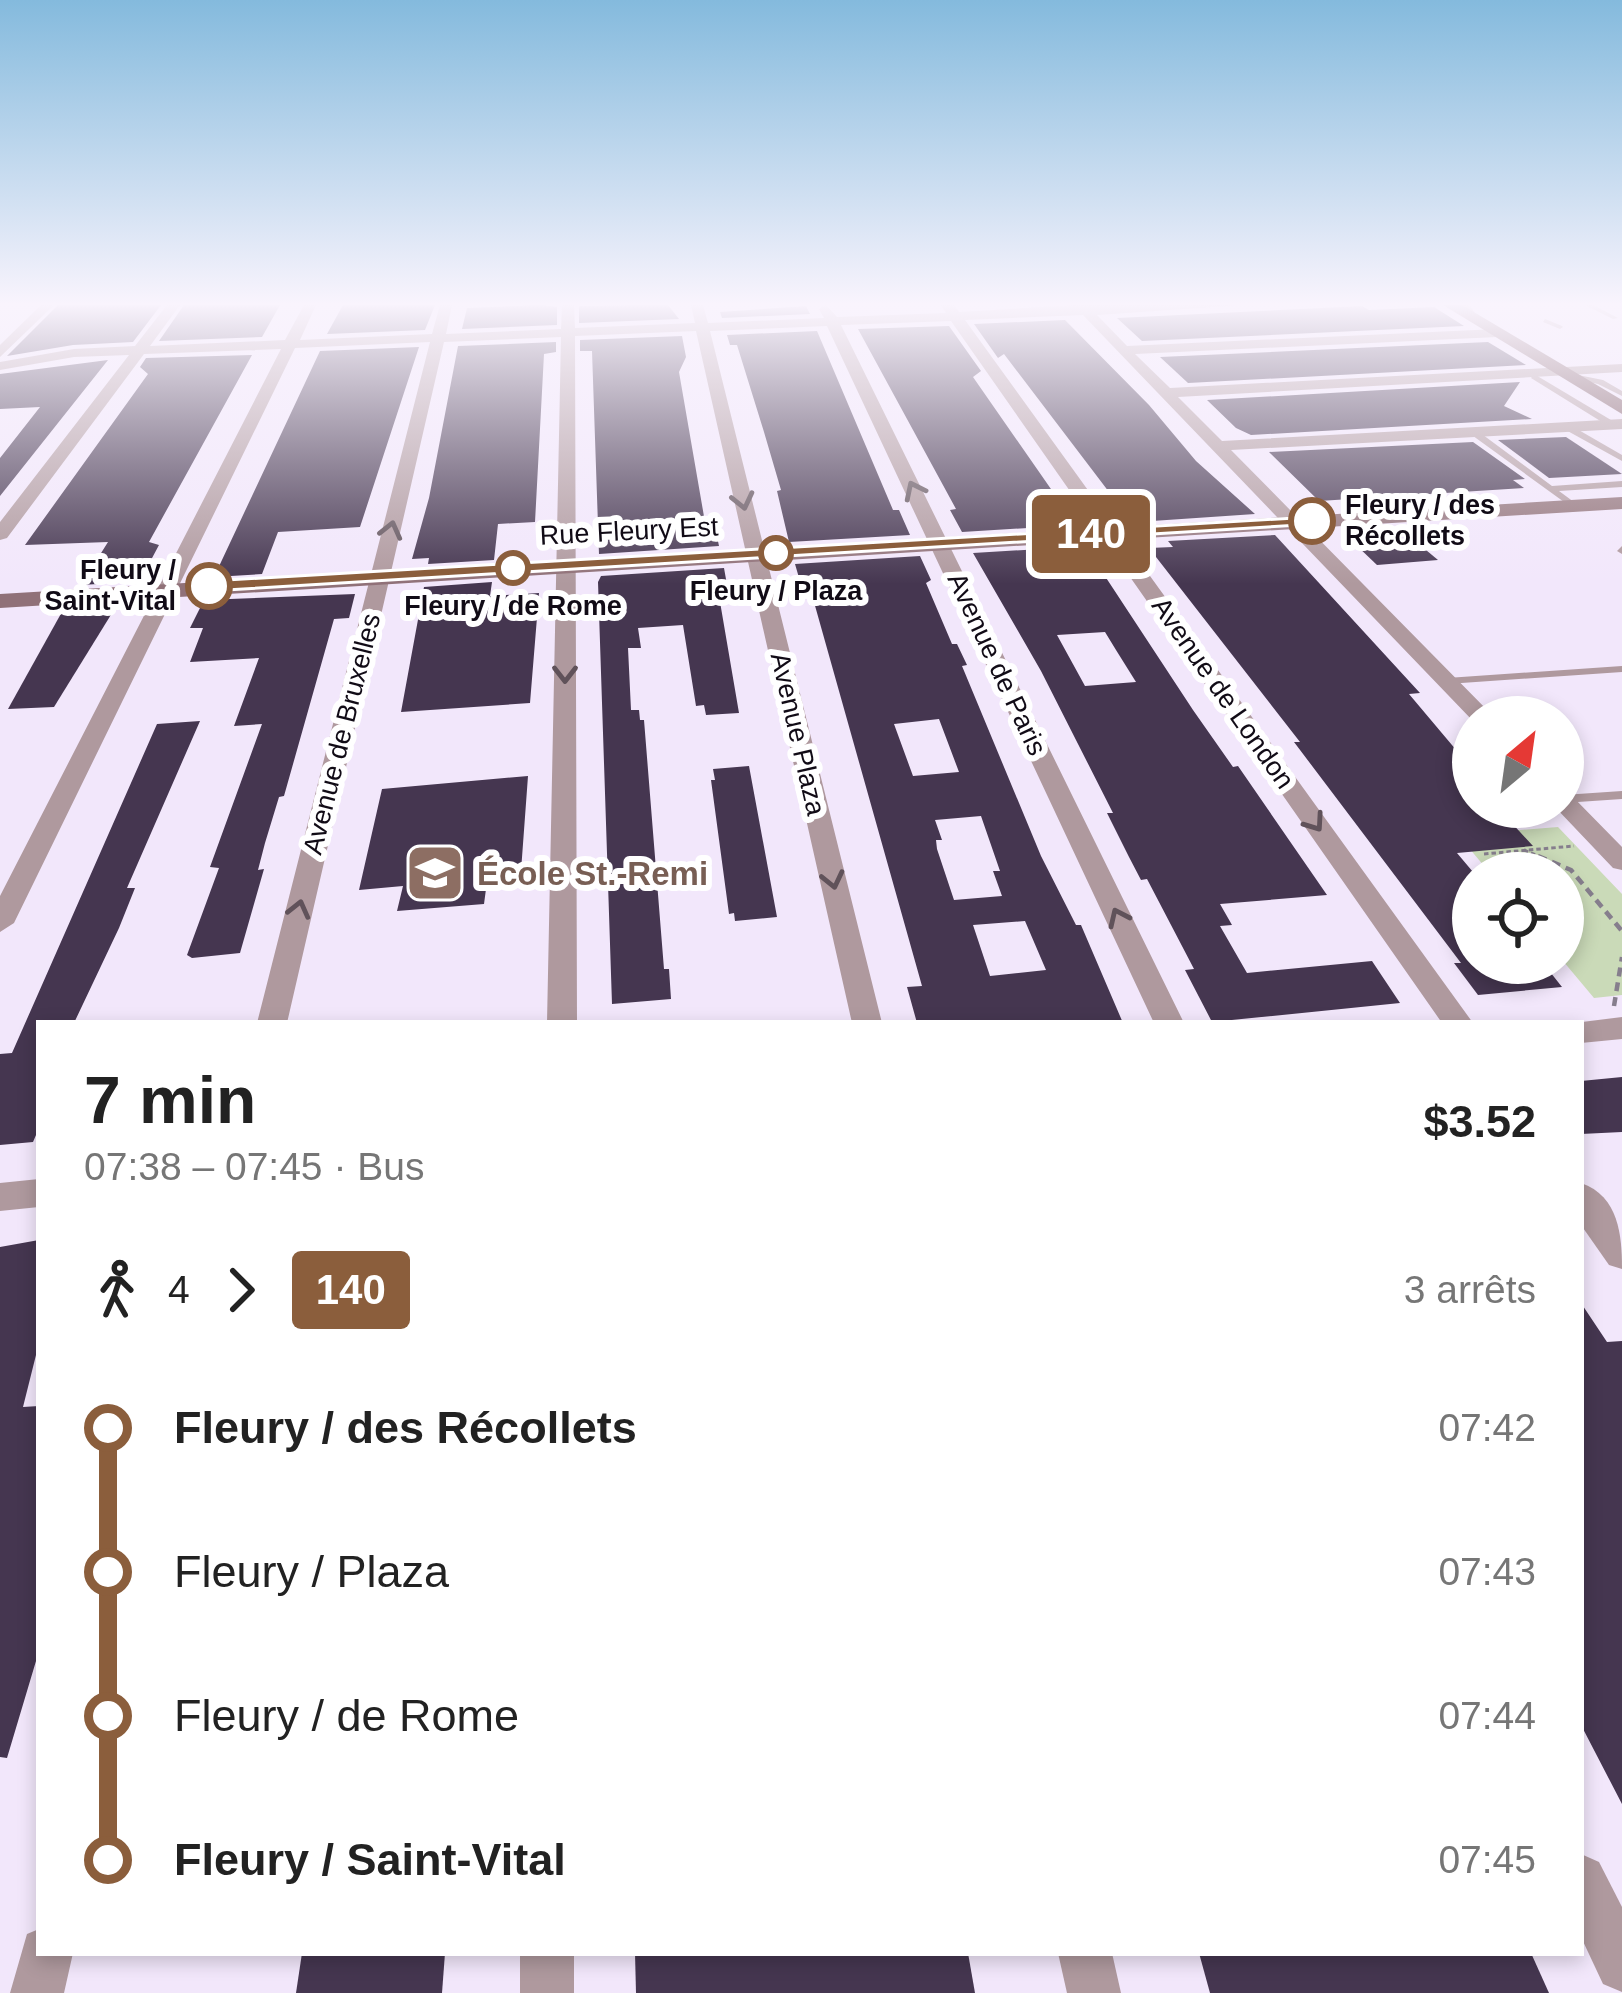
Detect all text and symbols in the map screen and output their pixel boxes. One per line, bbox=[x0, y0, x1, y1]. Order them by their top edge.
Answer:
one-way arrow bbox=[905, 481, 928, 502]
one-way arrow bbox=[729, 490, 754, 510]
place label: Fleury / des Récollets bbox=[1345, 490, 1495, 551]
line badge: 140 bbox=[1022, 495, 1160, 573]
marker: Fleury / des Récollets bbox=[1290, 499, 1334, 543]
text: 140 bbox=[1056, 510, 1126, 557]
street label: Rue Fleury Est bbox=[539, 511, 719, 551]
one-way arrow bbox=[377, 521, 402, 541]
marker: Fleury / Plaza bbox=[760, 537, 792, 569]
marker: Fleury / de Rome bbox=[497, 552, 529, 584]
place label: Fleury / Saint-Vital bbox=[44, 555, 176, 616]
marker: Fleury / Saint-Vital bbox=[187, 564, 231, 608]
street label: Avenue de Paris bbox=[942, 568, 1052, 760]
place label: Fleury / Plaza bbox=[690, 576, 863, 606]
place label: Fleury / de Rome bbox=[404, 591, 622, 621]
street label: Avenue de London bbox=[1146, 592, 1300, 794]
street label: Avenue de Bruxelles bbox=[298, 610, 386, 858]
street label: Avenue Plaza bbox=[765, 650, 832, 819]
one-way arrow bbox=[552, 665, 578, 684]
north arrow bbox=[1452, 696, 1584, 828]
map controls bbox=[1452, 696, 1584, 984]
one-way arrow bbox=[1301, 810, 1323, 832]
school or university icon: École St.-Remi bbox=[404, 842, 466, 904]
button: locate bbox=[1452, 852, 1584, 984]
place label: École St.-Remi bbox=[477, 855, 708, 892]
one-way arrow bbox=[819, 870, 844, 890]
one-way arrow bbox=[285, 900, 310, 920]
one-way arrow bbox=[1109, 908, 1132, 929]
text: 7 min bbox=[84, 1063, 256, 1137]
text: $3.52 bbox=[1423, 1096, 1536, 1147]
text: 07:38 – 07:45 · Bus bbox=[84, 1145, 424, 1188]
icon: walk bbox=[84, 1257, 150, 1323]
icon: forward bbox=[208, 1257, 274, 1323]
text: 140 bbox=[316, 1266, 386, 1313]
text: 4 bbox=[168, 1268, 190, 1311]
text: 3 arrêts bbox=[1404, 1268, 1536, 1311]
text: Fleury / des Récollets bbox=[174, 1402, 637, 1453]
text: 07:42 bbox=[1438, 1406, 1536, 1449]
text: Fleury / Plaza bbox=[174, 1546, 449, 1597]
text: 07:43 bbox=[1438, 1550, 1536, 1593]
text: Fleury / de Rome bbox=[174, 1690, 519, 1741]
text: 07:44 bbox=[1438, 1694, 1536, 1737]
text: Fleury / Saint-Vital bbox=[174, 1834, 566, 1885]
text: 07:45 bbox=[1438, 1838, 1536, 1881]

